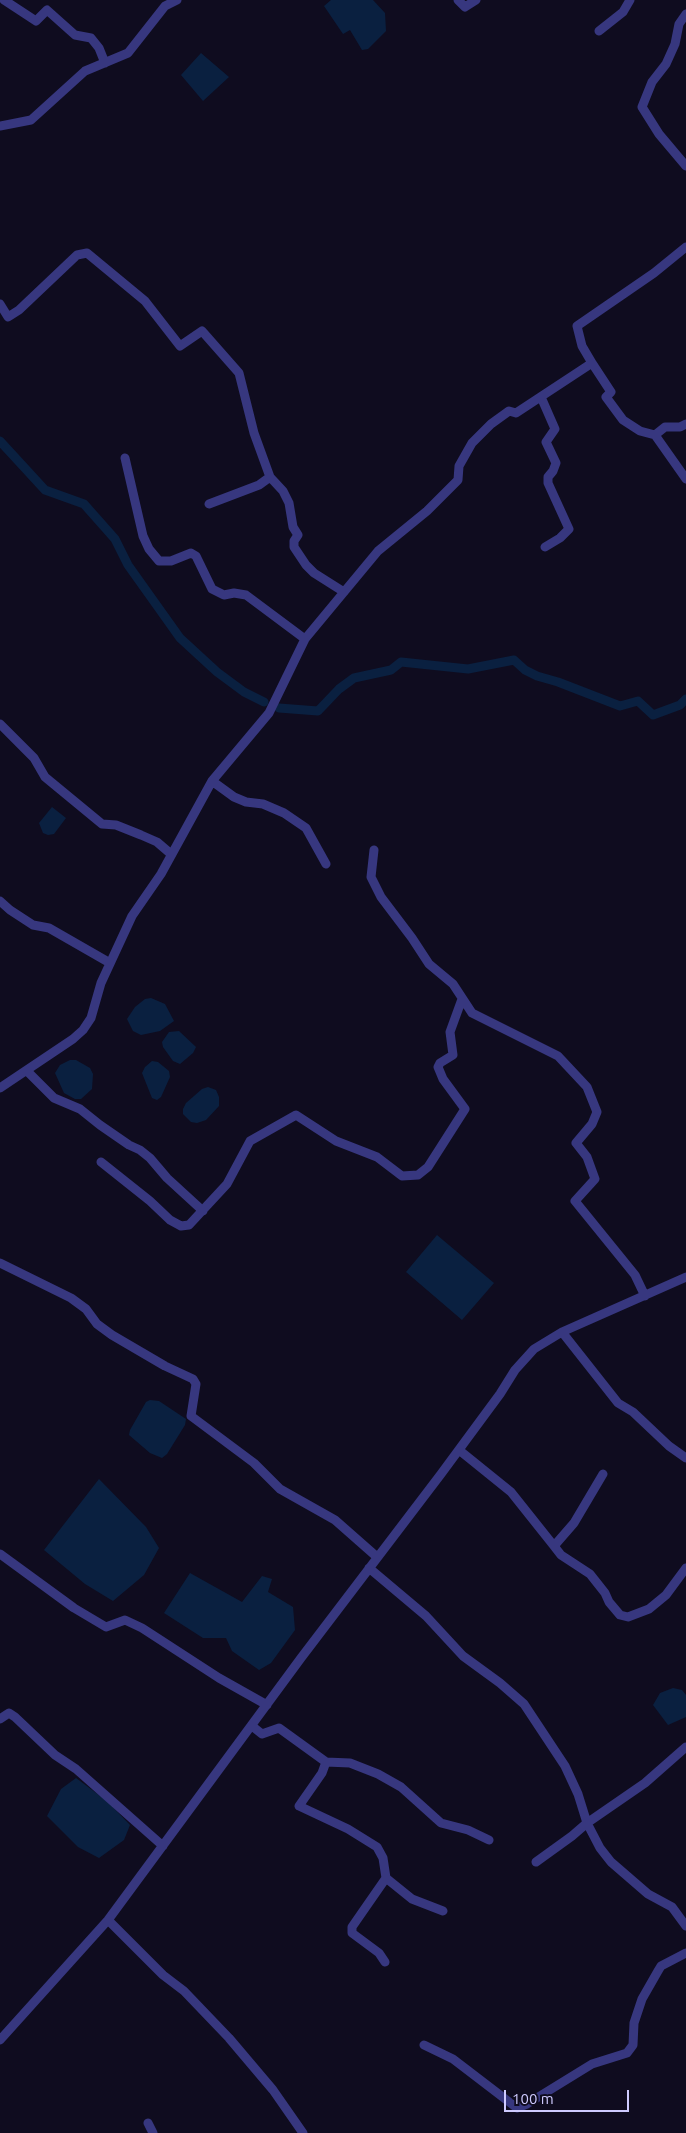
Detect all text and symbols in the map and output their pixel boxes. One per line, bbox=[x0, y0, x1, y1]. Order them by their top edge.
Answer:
scale bar bbox=[506, 2080, 631, 2112]
text: 100 m bbox=[512, 2090, 554, 2107]

